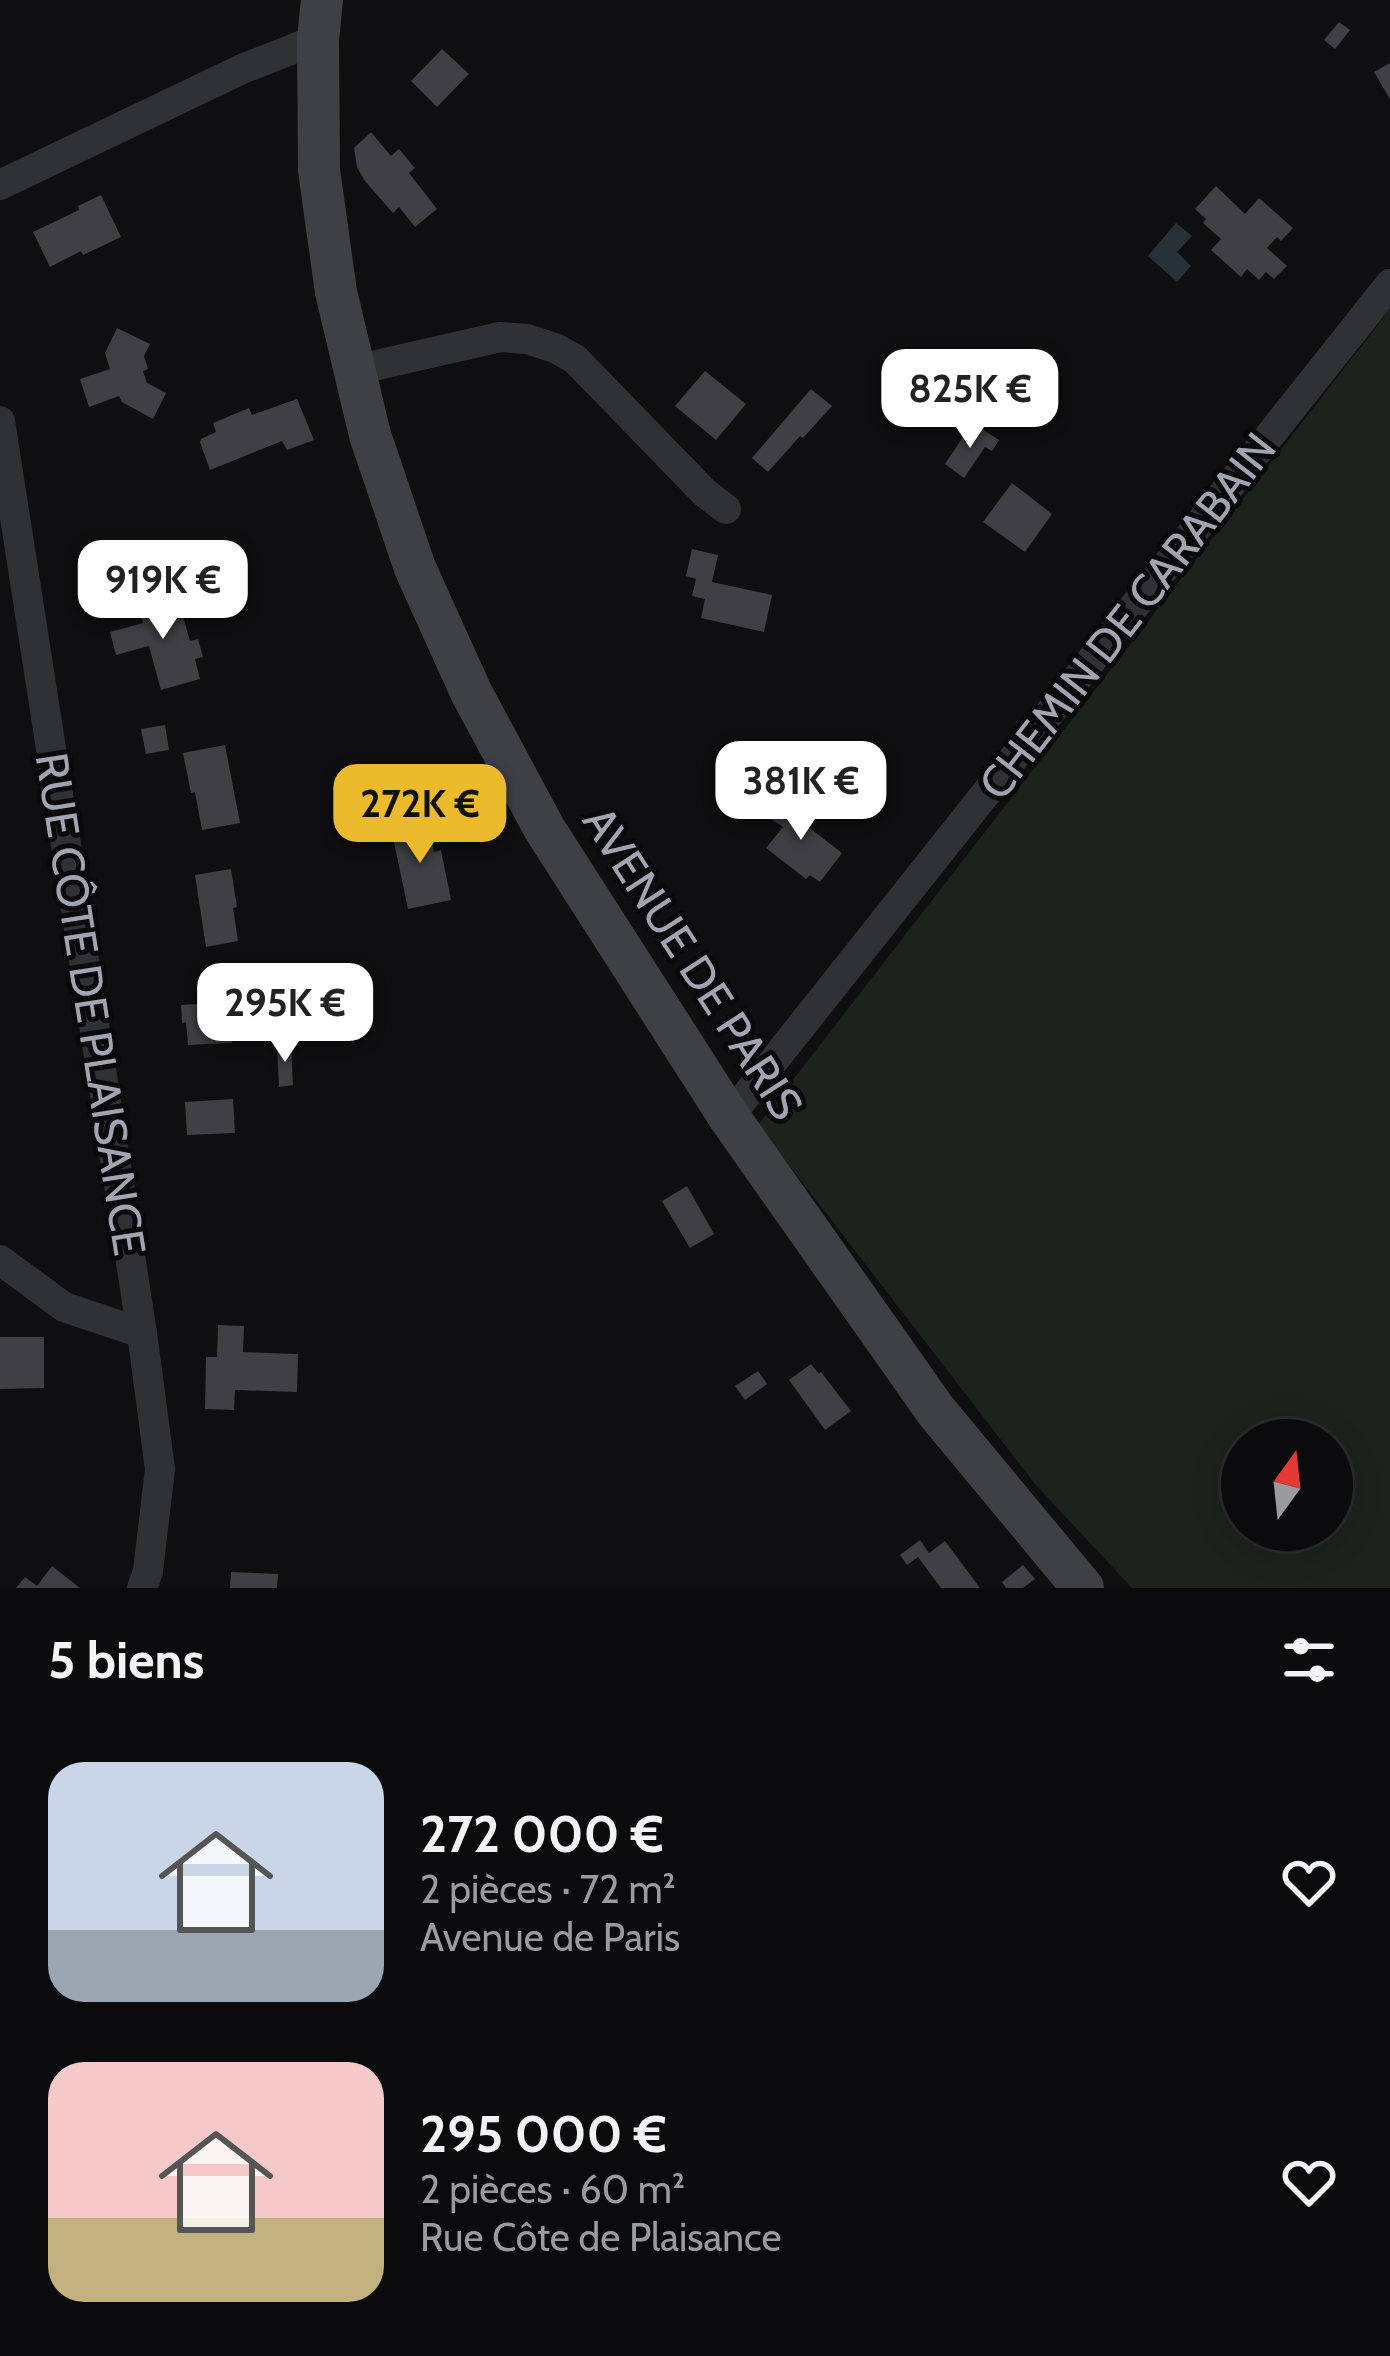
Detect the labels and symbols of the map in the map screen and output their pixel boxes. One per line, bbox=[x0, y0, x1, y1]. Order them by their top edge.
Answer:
pin: 825K € bbox=[872, 349, 1068, 451]
street label: CHEMIN DE CARABAIN bbox=[967, 422, 1287, 810]
pin: 919K € bbox=[65, 540, 261, 642]
pin: 381K € bbox=[703, 741, 899, 843]
street label: RUE CÔTE DE PLAISANCE bbox=[25, 749, 157, 1259]
pin: 272K € bbox=[322, 764, 518, 866]
street label: AVENUE DE PARIS bbox=[572, 797, 814, 1129]
pin: 295K € bbox=[187, 963, 383, 1065]
north arrow bbox=[1221, 1419, 1353, 1551]

